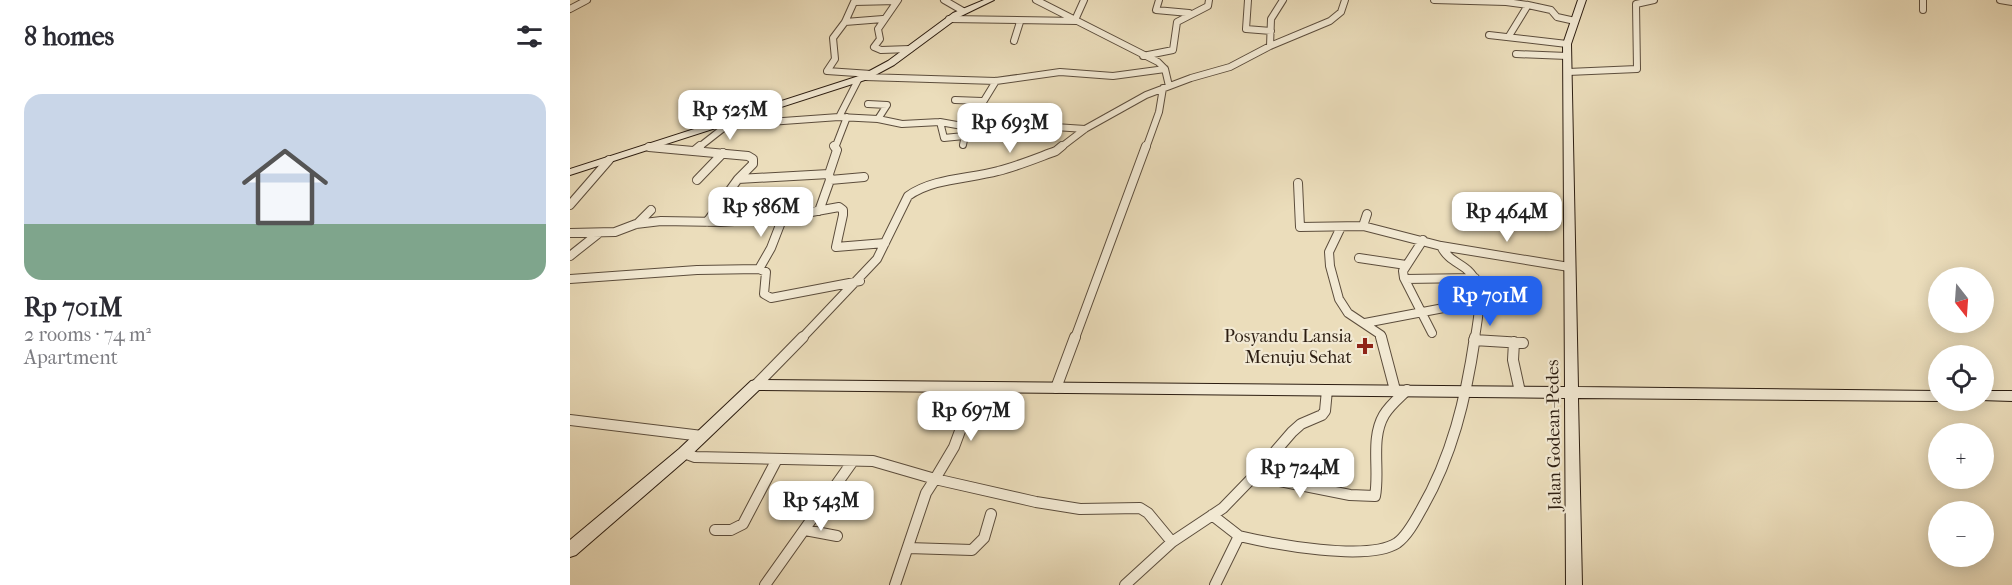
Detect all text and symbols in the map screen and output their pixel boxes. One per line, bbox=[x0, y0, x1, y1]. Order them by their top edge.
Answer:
icon: filters bbox=[513, 20, 546, 53]
text: 8 homes bbox=[24, 21, 114, 52]
pin: Rp 525M bbox=[675, 90, 785, 141]
text: Rp 525M bbox=[692, 98, 768, 121]
pin: Rp 693M bbox=[955, 103, 1065, 154]
text: Rp 693M bbox=[971, 111, 1049, 134]
icon: home bbox=[231, 133, 339, 241]
pin: Rp 586M bbox=[706, 187, 816, 238]
pin: Rp 464M bbox=[1452, 192, 1562, 243]
text: Rp 586M bbox=[722, 195, 800, 218]
text: Rp 464M bbox=[1466, 200, 1548, 223]
north arrow bbox=[1928, 267, 1994, 333]
map controls bbox=[1928, 267, 1994, 567]
pin: Rp 701M bbox=[1435, 276, 1545, 327]
text: Rp 701M bbox=[1452, 284, 1528, 307]
text: Rp 701M bbox=[24, 292, 122, 323]
text: 2 rooms · 74 m² bbox=[24, 323, 151, 346]
place label: Posyandu Lansia Menuju Sehat bbox=[1224, 326, 1353, 368]
marker: Posyandu Lansia Menuju Sehat bbox=[1356, 337, 1374, 355]
button: locate bbox=[1928, 345, 1994, 411]
text: Apartment bbox=[24, 346, 118, 369]
street label: Jalan Godean-Pedes bbox=[1542, 359, 1566, 513]
pin: Rp 697M bbox=[916, 391, 1026, 442]
text: Rp 697M bbox=[932, 399, 1010, 422]
button: + bbox=[1928, 423, 1994, 489]
pin: Rp 724M bbox=[1245, 448, 1355, 499]
text: Rp 724M bbox=[1260, 456, 1340, 479]
pin: Rp 543M bbox=[766, 481, 876, 532]
text: Rp 543M bbox=[783, 489, 859, 512]
button: − bbox=[1928, 501, 1994, 567]

